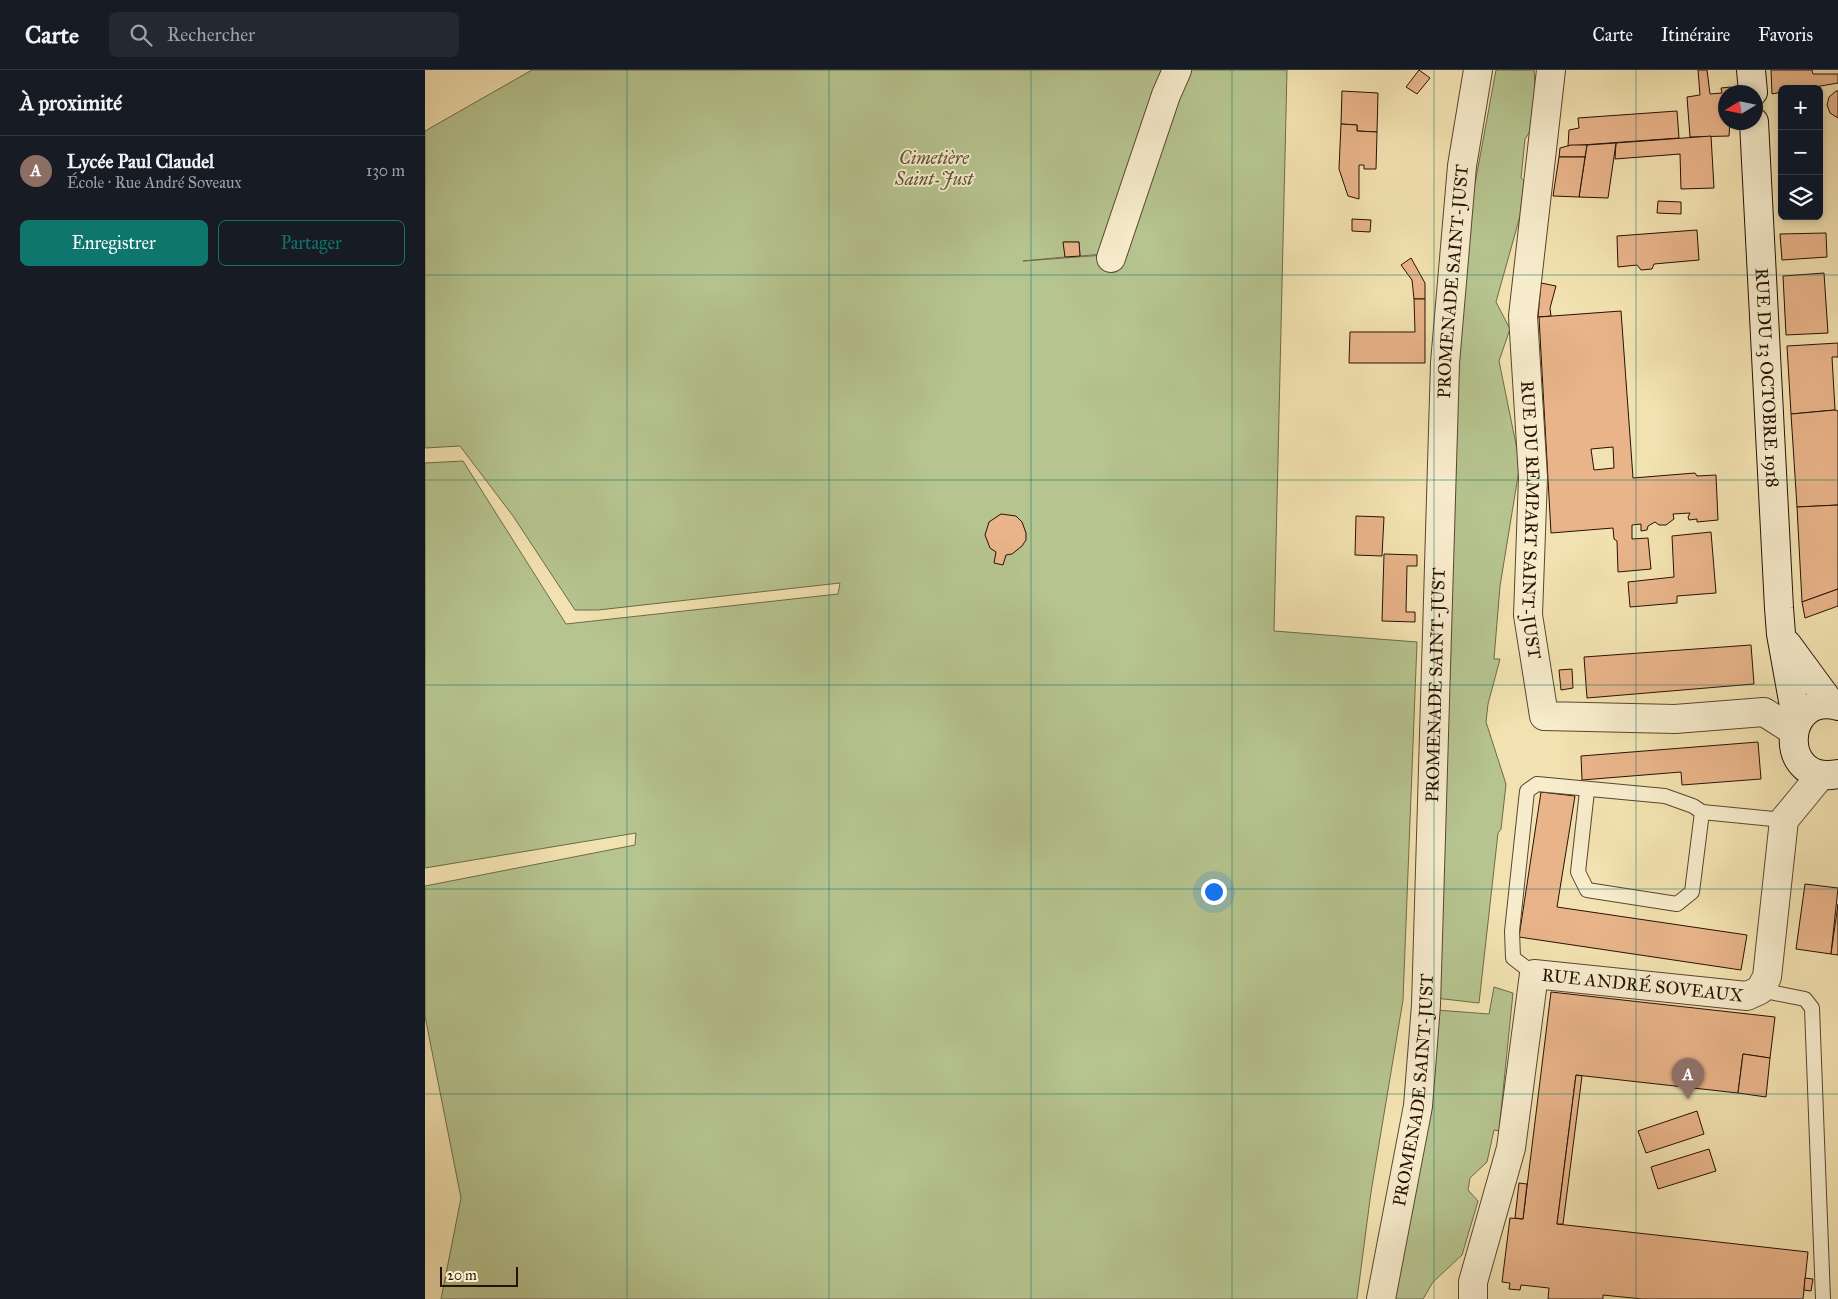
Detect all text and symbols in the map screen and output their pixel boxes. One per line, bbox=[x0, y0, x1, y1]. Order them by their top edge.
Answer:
search box bbox=[109, 12, 459, 57]
text: Carte bbox=[25, 20, 79, 50]
icon: search bbox=[127, 21, 155, 49]
text: Rechercher bbox=[167, 23, 255, 46]
text: Carte bbox=[1593, 24, 1633, 46]
text: Itinéraire bbox=[1661, 24, 1730, 46]
text: Favoris bbox=[1758, 24, 1813, 46]
north arrow bbox=[1718, 85, 1763, 130]
map controls bbox=[1778, 85, 1823, 220]
button: + bbox=[1778, 85, 1823, 130]
text: À proximité bbox=[20, 90, 122, 116]
button: − bbox=[1778, 130, 1823, 175]
park label: Cimetière Saint-Just bbox=[894, 147, 974, 190]
text: Lycée Paul Claudel bbox=[67, 150, 214, 173]
text: A bbox=[31, 161, 41, 180]
text: 130 m bbox=[366, 161, 405, 180]
street label: PROMENADE SAINT-JUST bbox=[1433, 163, 1473, 399]
text: École · Rue André Soveaux bbox=[67, 173, 242, 192]
button: layers bbox=[1778, 175, 1823, 220]
button: Enregistrer bbox=[20, 220, 208, 266]
button: Partager bbox=[218, 220, 405, 266]
street label: RUE DU 13 OCTOBRE 1918 bbox=[1751, 267, 1784, 488]
street label: RUE DU REMPART SAINT-JUST bbox=[1516, 380, 1546, 661]
street label: PROMENADE SAINT-JUST bbox=[1421, 567, 1450, 803]
your location bbox=[1201, 879, 1227, 905]
street label: RUE ANDRÉ SOVEAUX bbox=[1541, 964, 1745, 1007]
street label: PROMENADE SAINT-JUST bbox=[1388, 973, 1438, 1208]
pin: A bbox=[1672, 1058, 1704, 1099]
scale bar bbox=[440, 1264, 517, 1287]
text: 20 m bbox=[447, 1267, 477, 1284]

